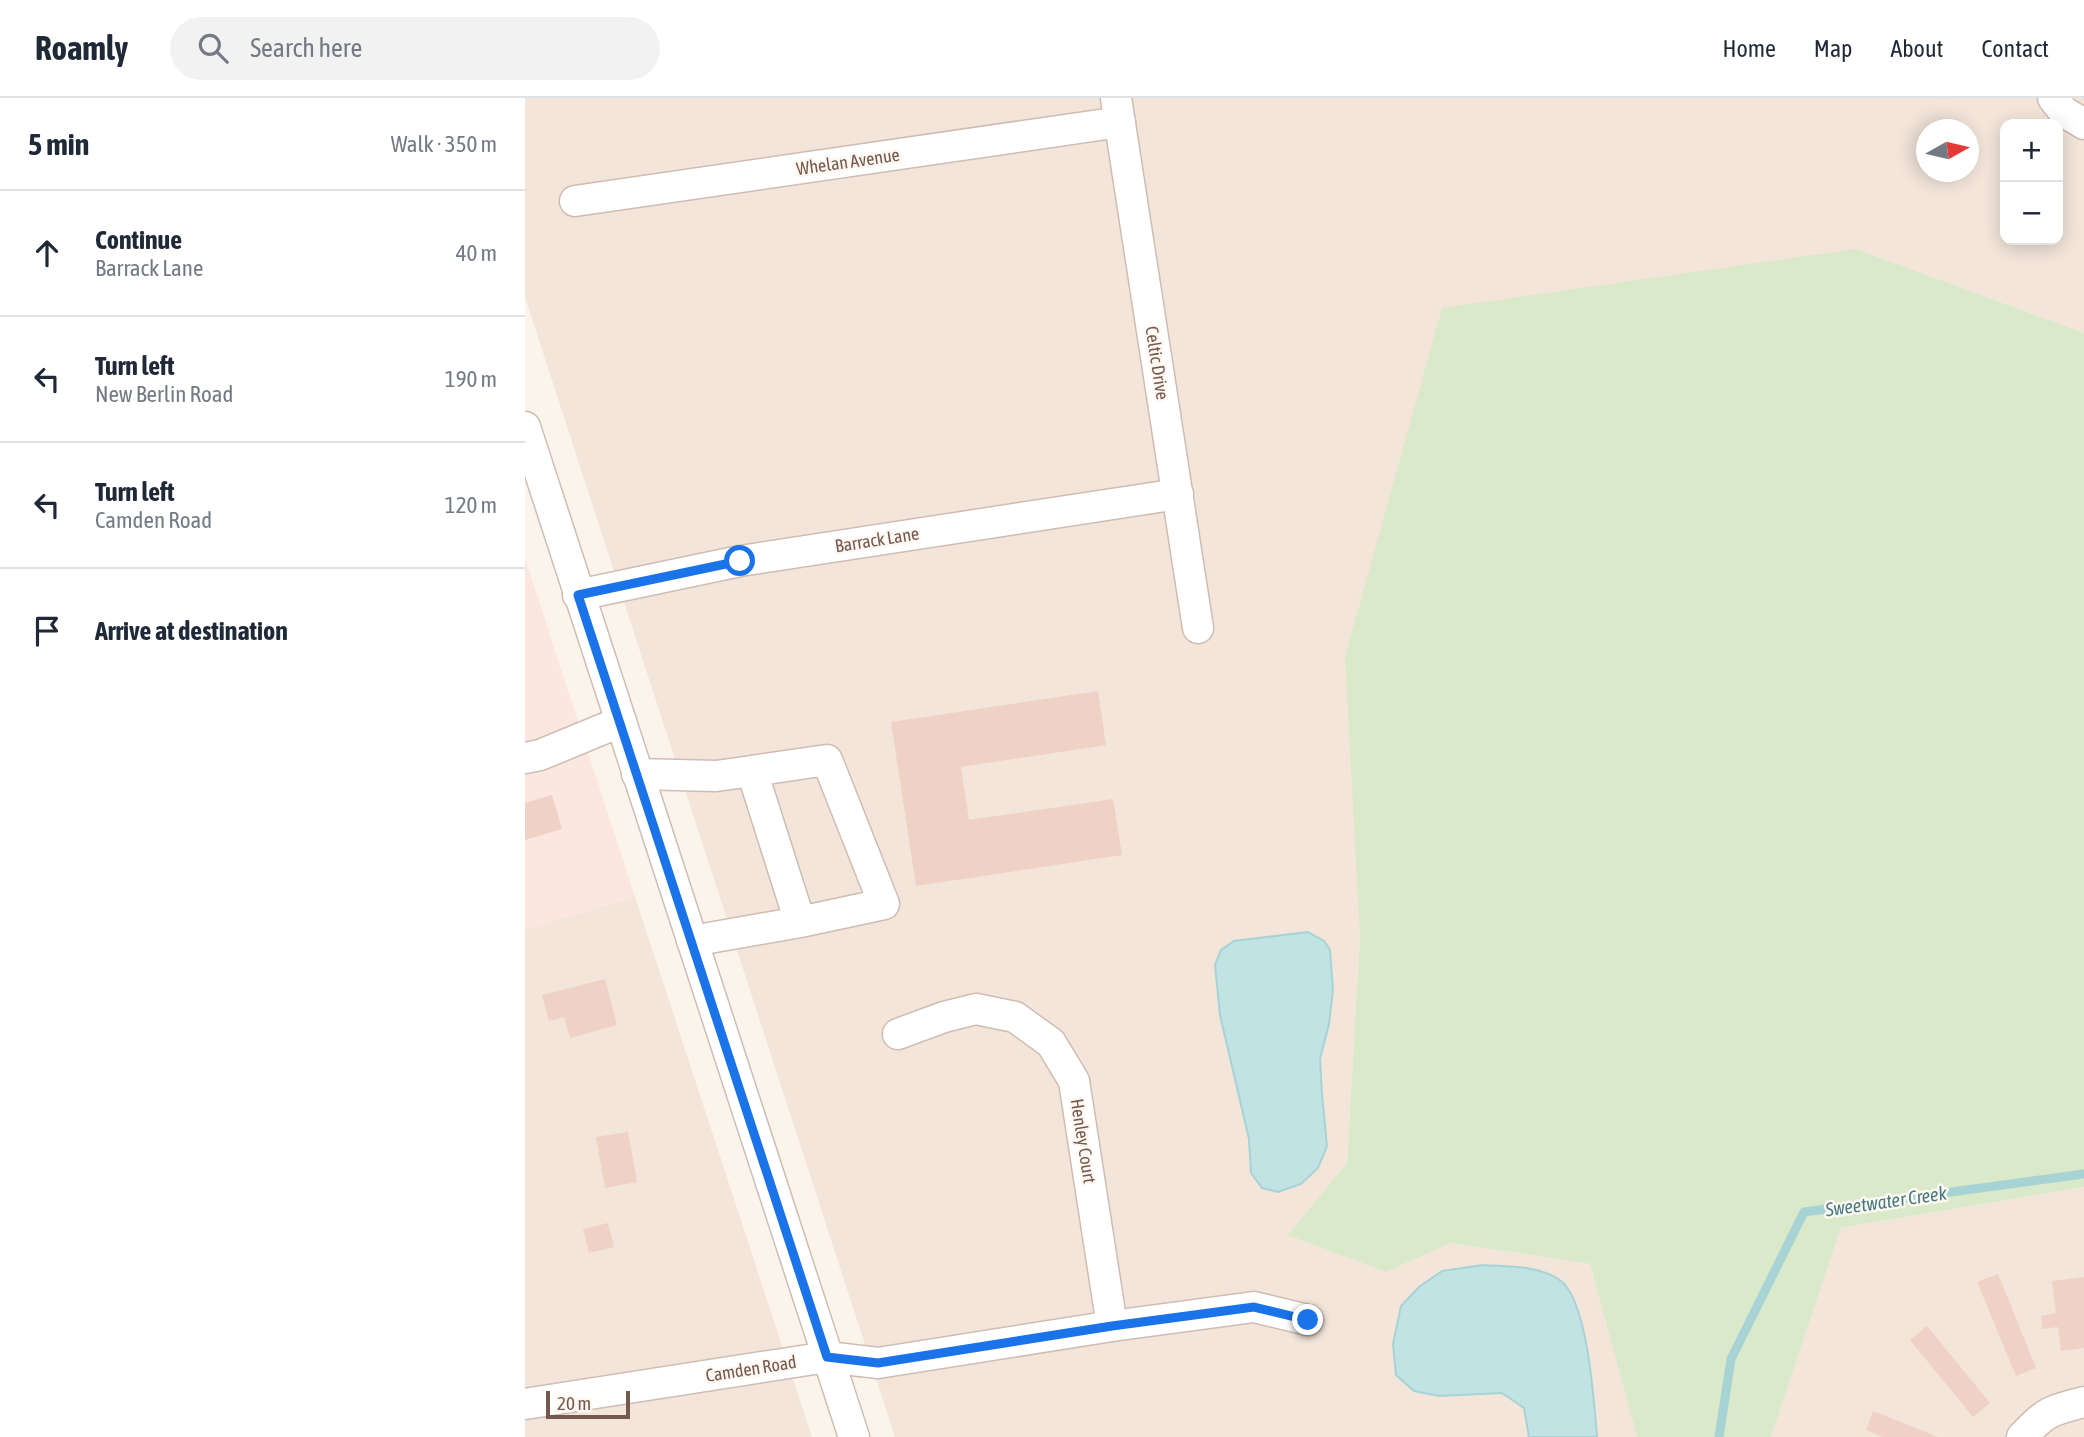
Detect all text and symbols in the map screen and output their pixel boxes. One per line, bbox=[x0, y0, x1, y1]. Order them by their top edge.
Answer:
search box bbox=[170, 17, 660, 80]
text: Roamly bbox=[35, 29, 128, 67]
icon: search bbox=[194, 29, 232, 67]
text: Search here bbox=[250, 33, 362, 63]
text: Home bbox=[1722, 35, 1776, 62]
text: Map bbox=[1814, 35, 1852, 62]
text: About bbox=[1890, 35, 1943, 62]
text: Contact bbox=[1981, 35, 2049, 62]
north arrow bbox=[1916, 119, 1979, 182]
map controls bbox=[2000, 119, 2063, 245]
button: + bbox=[2000, 119, 2063, 182]
text: 5 min bbox=[28, 127, 89, 161]
text: Walk · 350 m bbox=[391, 131, 497, 157]
street label: Whelan Avenue bbox=[795, 144, 901, 179]
button: − bbox=[2000, 182, 2063, 245]
text: Continue bbox=[95, 225, 182, 255]
icon: ahead bbox=[28, 234, 66, 272]
text: 40 m bbox=[456, 240, 497, 266]
text: Barrack Lane bbox=[95, 255, 203, 281]
street label: Celtic Drive bbox=[1141, 325, 1174, 401]
text: Turn left bbox=[95, 351, 175, 381]
icon: left bbox=[28, 360, 66, 398]
text: 190 m bbox=[445, 366, 497, 392]
text: New Berlin Road bbox=[95, 381, 233, 407]
text: Turn left bbox=[95, 477, 175, 507]
icon: left bbox=[28, 486, 66, 524]
text: 120 m bbox=[445, 492, 497, 518]
text: Camden Road bbox=[95, 507, 212, 533]
street label: Barrack Lane bbox=[833, 523, 920, 557]
route start bbox=[724, 545, 755, 576]
icon: arrive bbox=[28, 612, 66, 650]
text: Arrive at destination bbox=[95, 616, 288, 646]
street label: Henley Court bbox=[1066, 1097, 1101, 1185]
water label: Sweetwater Creek bbox=[1823, 1182, 1949, 1221]
route end bbox=[1292, 1304, 1323, 1335]
street label: Camden Road bbox=[704, 1351, 798, 1386]
scale bar bbox=[546, 1388, 630, 1420]
text: 20 m bbox=[557, 1392, 591, 1414]

